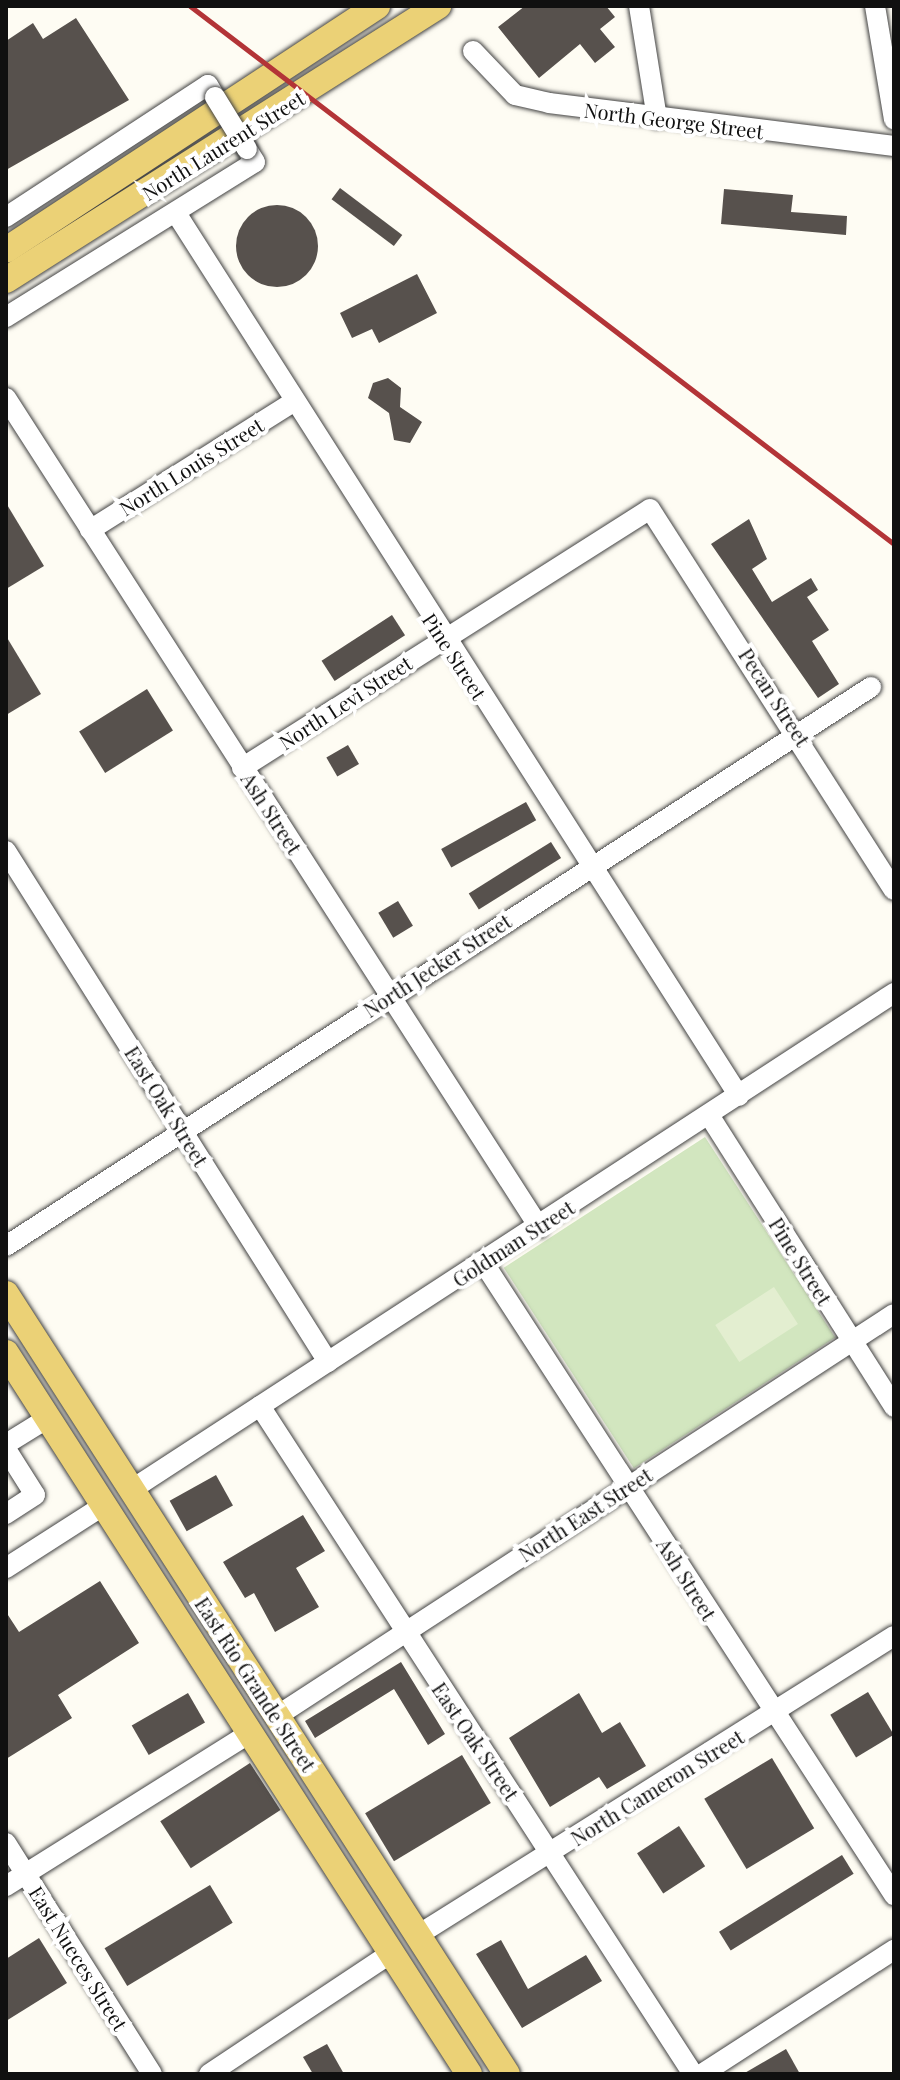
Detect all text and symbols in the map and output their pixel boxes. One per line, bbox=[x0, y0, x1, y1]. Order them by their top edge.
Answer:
street label: North Laurent Street bbox=[137, 85, 309, 205]
street label: North George Street bbox=[583, 97, 765, 143]
street label: North Louis Street bbox=[115, 412, 267, 520]
street label: Pine Street bbox=[418, 608, 492, 704]
street label: Pecan Street bbox=[734, 644, 816, 750]
street label: North Levi Street bbox=[274, 650, 416, 754]
street label: Ash Street bbox=[237, 768, 307, 858]
street label: North Jecker Street bbox=[359, 908, 515, 1022]
street label: East Oak Street bbox=[120, 1041, 214, 1171]
street label: Goldman Street bbox=[448, 1195, 578, 1291]
street label: Pine Street bbox=[765, 1213, 837, 1309]
street label: North East Street bbox=[514, 1462, 656, 1566]
street label: Ash Street bbox=[652, 1534, 722, 1624]
street label: East Rio Grande Street bbox=[191, 1592, 321, 1776]
street label: East Oak Street bbox=[428, 1677, 524, 1805]
street label: North Cameron Street bbox=[566, 1724, 748, 1850]
street label: East Nueces Street bbox=[25, 1881, 133, 2035]

